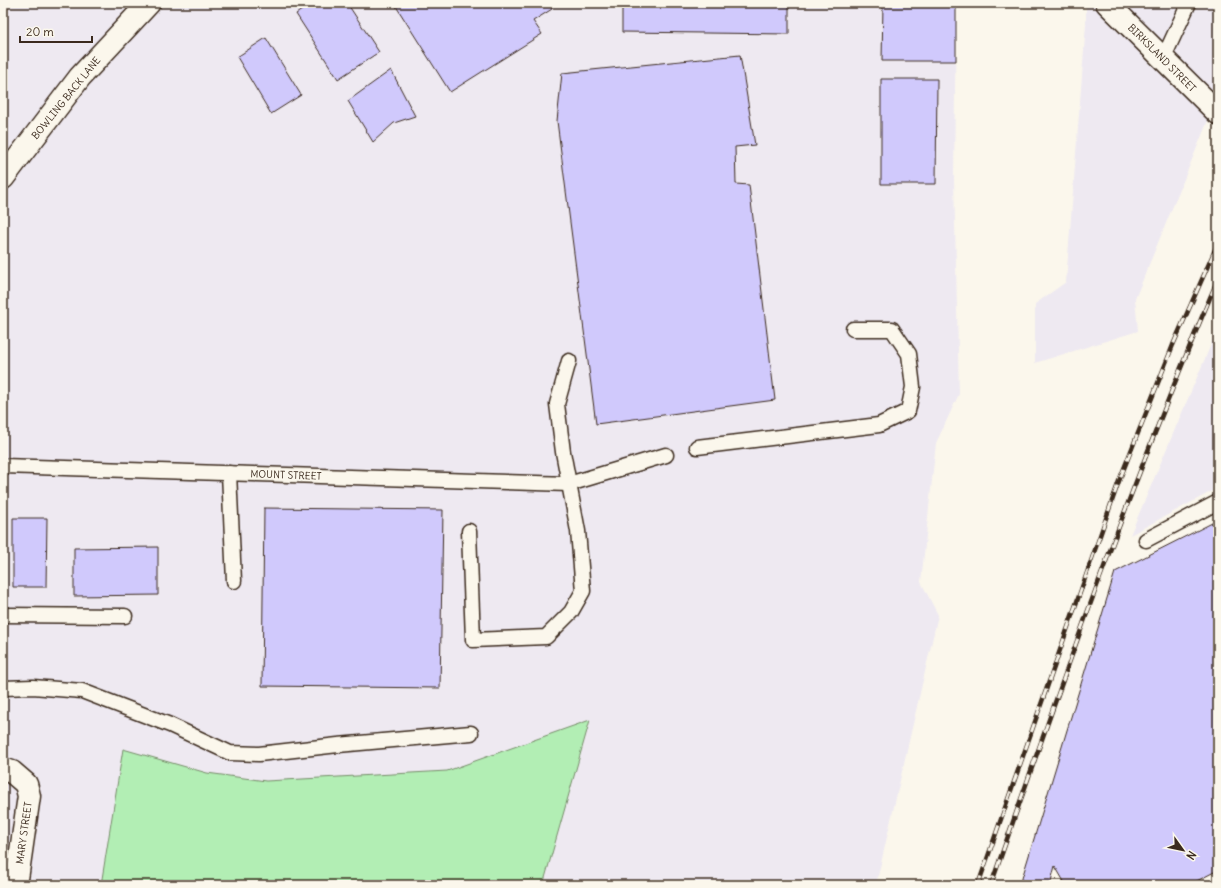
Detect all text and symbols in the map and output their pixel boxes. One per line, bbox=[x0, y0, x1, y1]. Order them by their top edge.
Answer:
scale bar bbox=[20, 18, 92, 44]
street label: BIRKSLAND STREET bbox=[1125, 21, 1199, 95]
text: 20 m bbox=[26, 24, 54, 39]
street label: BOWLING BACK LANE bbox=[29, 54, 103, 142]
street label: MOUNT STREET bbox=[250, 467, 322, 483]
street label: MARY STREET bbox=[13, 801, 35, 865]
north arrow bbox=[1163, 830, 1203, 870]
text: N bbox=[1183, 848, 1199, 862]

